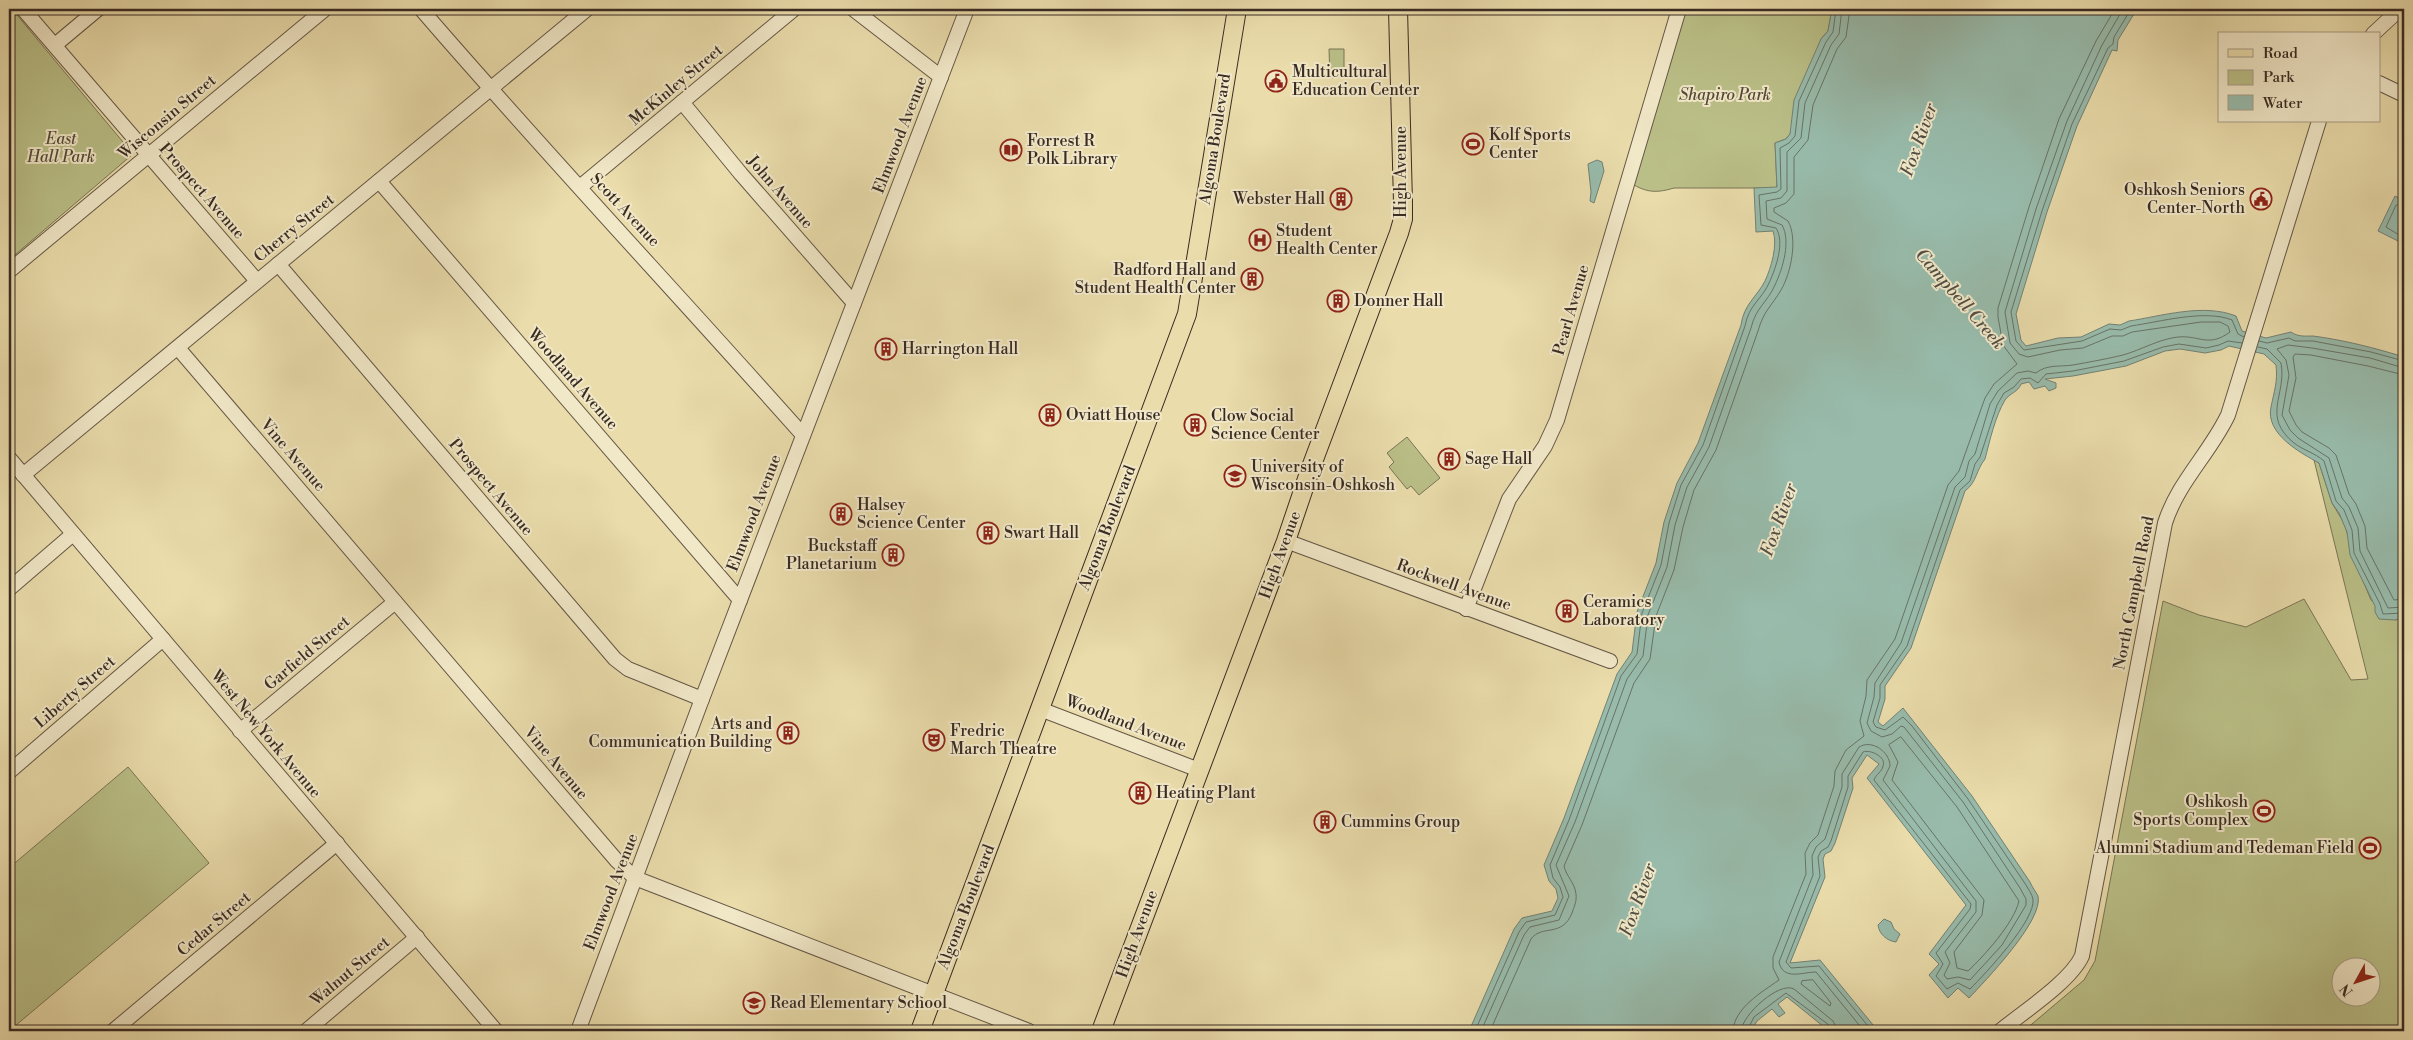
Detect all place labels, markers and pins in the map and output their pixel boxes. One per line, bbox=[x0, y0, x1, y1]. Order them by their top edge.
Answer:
place label: Multicultural Education Center bbox=[1292, 62, 1419, 100]
public building icon: Multicultural Education Center bbox=[1264, 69, 1288, 93]
place label: Kolf Sports Center bbox=[1489, 125, 1571, 163]
place label: Forrest R Polk Library bbox=[1027, 131, 1118, 169]
sports icon: Kolf Sports Center bbox=[1461, 132, 1485, 156]
library icon: Forrest R Polk Library bbox=[999, 138, 1023, 162]
place label: Oshkosh Seniors Center-North bbox=[2124, 180, 2245, 218]
building icon: Webster Hall bbox=[1329, 187, 1353, 211]
public building icon: Oshkosh Seniors Center-North bbox=[2249, 187, 2273, 211]
place label: Webster Hall bbox=[1232, 189, 1325, 209]
place label: Student Health Center bbox=[1276, 221, 1378, 259]
hospital icon: Student Health Center bbox=[1248, 228, 1272, 252]
place label: Radford Hall and Student Health Center bbox=[1075, 260, 1236, 298]
building icon: Radford Hall and Student Health Center bbox=[1240, 267, 1264, 291]
building icon: Donner Hall bbox=[1326, 289, 1350, 313]
place label: Donner Hall bbox=[1354, 291, 1443, 311]
building icon: Harrington Hall bbox=[874, 337, 898, 361]
place label: Harrington Hall bbox=[902, 339, 1018, 359]
building icon: Oviatt House bbox=[1038, 403, 1062, 427]
place label: Oviatt House bbox=[1066, 405, 1161, 425]
place label: Clow Social Science Center bbox=[1211, 406, 1320, 444]
building icon: Clow Social Science Center bbox=[1183, 413, 1207, 437]
building icon: Sage Hall bbox=[1437, 447, 1461, 471]
place label: Sage Hall bbox=[1465, 449, 1532, 469]
place label: University of Wisconsin-Oshkosh bbox=[1250, 457, 1396, 495]
school or university icon: University of Wisconsin-Oshkosh bbox=[1223, 464, 1247, 488]
place label: Halsey Science Center bbox=[857, 495, 966, 533]
building icon: Halsey Science Center bbox=[829, 502, 853, 526]
building icon: Swart Hall bbox=[976, 521, 1000, 545]
place label: Swart Hall bbox=[1004, 523, 1079, 543]
place label: Buckstaff Planetarium bbox=[786, 536, 878, 574]
building icon: Buckstaff Planetarium bbox=[881, 543, 905, 567]
place label: Ceramics Laboratory bbox=[1583, 592, 1665, 630]
building icon: Ceramics Laboratory bbox=[1555, 599, 1579, 623]
place label: Arts and Communication Building bbox=[589, 714, 773, 752]
building icon: Arts and Communication Building bbox=[776, 721, 800, 745]
place label: Fredric March Theatre bbox=[950, 721, 1057, 759]
theatre icon: Fredric March Theatre bbox=[922, 728, 946, 752]
building icon: Heating Plant bbox=[1128, 781, 1152, 805]
place label: Heating Plant bbox=[1156, 783, 1256, 803]
place label: Oshkosh Sports Complex bbox=[2133, 792, 2249, 830]
sports icon: Oshkosh Sports Complex bbox=[2252, 799, 2276, 823]
building icon: Cummins Group bbox=[1313, 810, 1337, 834]
place label: Cummins Group bbox=[1341, 812, 1460, 832]
sports icon: Alumni Stadium and Tedeman Field bbox=[2358, 836, 2382, 860]
place label: Alumni Stadium and Tedeman Field bbox=[2095, 838, 2354, 858]
school or university icon: Read Elementary School bbox=[742, 991, 766, 1015]
place label: Read Elementary School bbox=[770, 993, 947, 1013]

